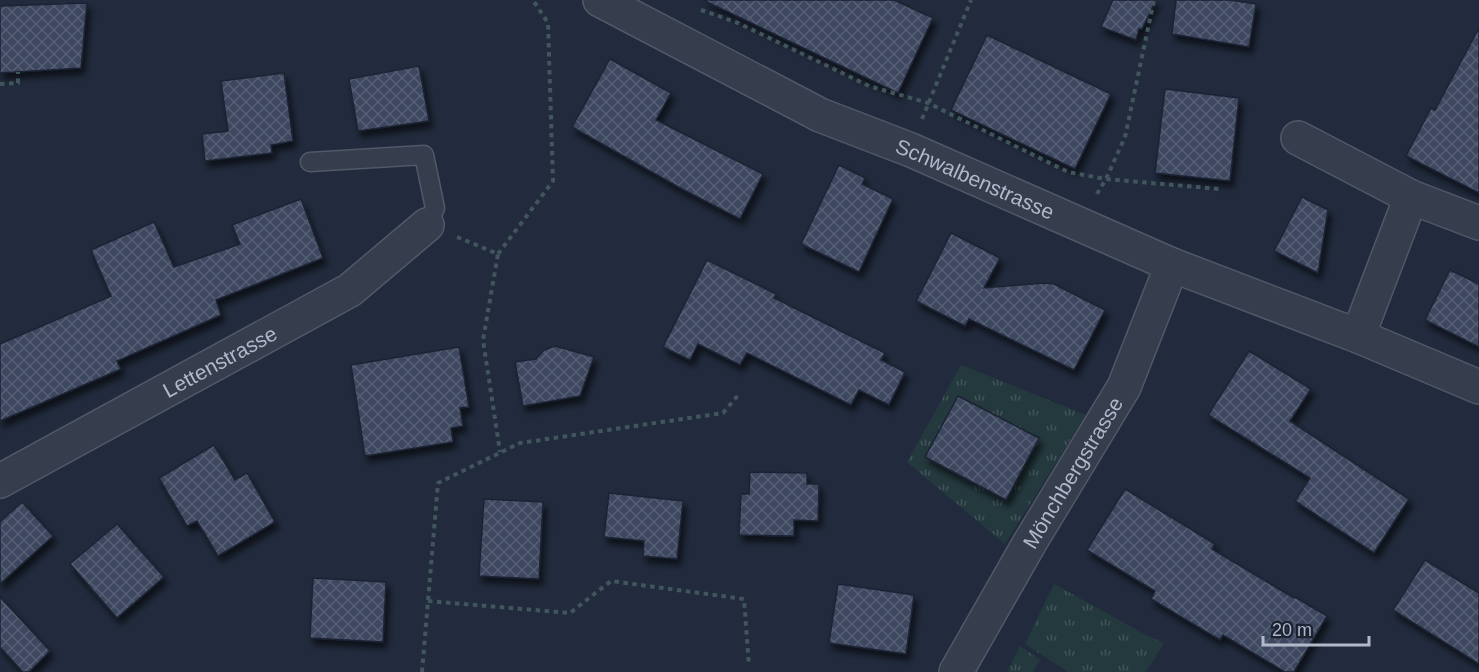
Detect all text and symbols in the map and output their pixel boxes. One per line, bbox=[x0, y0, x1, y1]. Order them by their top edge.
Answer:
street label: Schwalbenstrasse bbox=[893, 134, 1058, 223]
street label: Lettenstrasse bbox=[159, 321, 280, 402]
street label: Mönchbergstrasse bbox=[1018, 393, 1127, 552]
scale bar bbox=[1263, 609, 1370, 647]
text: 20 m bbox=[1272, 620, 1312, 640]

